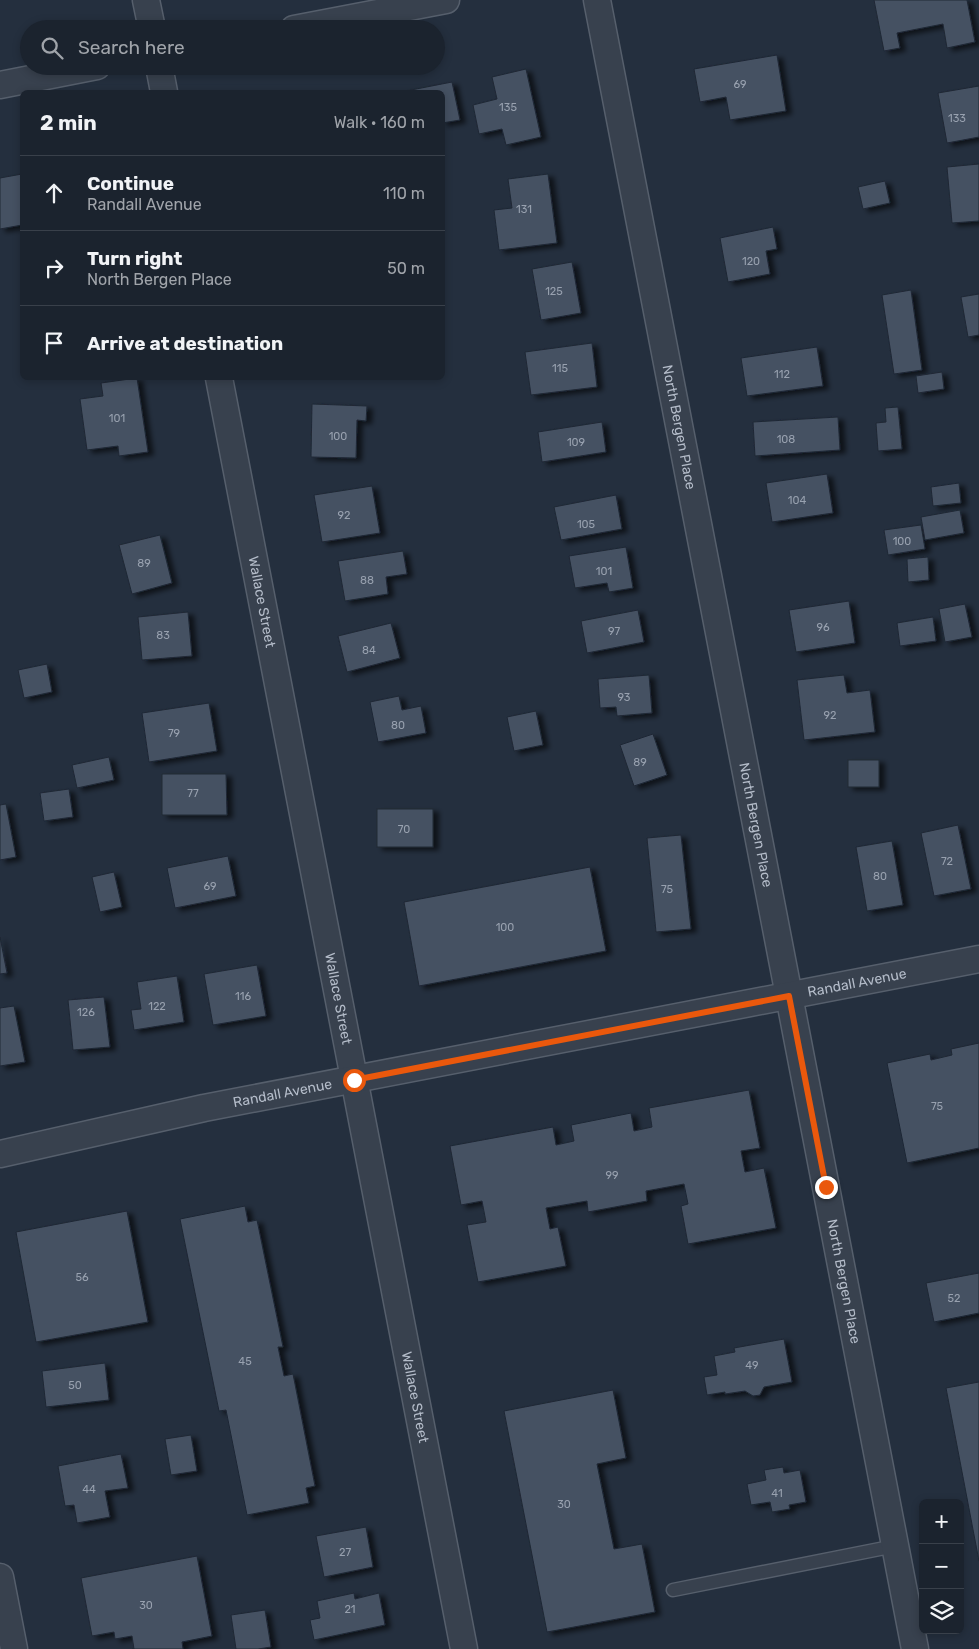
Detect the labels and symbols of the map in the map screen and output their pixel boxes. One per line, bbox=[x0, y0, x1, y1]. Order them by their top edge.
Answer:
house number: 69 bbox=[733, 78, 747, 91]
house number: 135 bbox=[499, 101, 517, 114]
house number: 133 bbox=[948, 112, 966, 125]
house number: 131 bbox=[516, 203, 532, 216]
house number: 120 bbox=[742, 255, 760, 268]
house number: 125 bbox=[545, 285, 563, 298]
house number: 115 bbox=[552, 362, 568, 375]
street label: North Bergen Place bbox=[659, 363, 699, 491]
house number: 112 bbox=[774, 368, 790, 381]
house number: 101 bbox=[109, 412, 125, 425]
house number: 100 bbox=[329, 430, 347, 443]
house number: 108 bbox=[777, 433, 795, 446]
house number: 109 bbox=[567, 436, 585, 449]
house number: 104 bbox=[788, 494, 806, 507]
house number: 92 bbox=[338, 509, 350, 522]
house number: 105 bbox=[577, 518, 596, 531]
house number: 100 bbox=[893, 535, 911, 548]
street label: Wallace Street bbox=[245, 555, 279, 650]
house number: 89 bbox=[137, 557, 151, 570]
house number: 101 bbox=[596, 565, 612, 578]
house number: 88 bbox=[360, 574, 374, 587]
house number: 96 bbox=[816, 621, 830, 634]
house number: 97 bbox=[608, 625, 620, 638]
house number: 83 bbox=[156, 629, 170, 642]
house number: 84 bbox=[362, 644, 376, 657]
house number: 93 bbox=[618, 691, 631, 704]
house number: 92 bbox=[824, 709, 836, 722]
house number: 80 bbox=[391, 719, 405, 732]
house number: 79 bbox=[168, 727, 180, 740]
house number: 89 bbox=[633, 756, 647, 769]
street label: North Bergen Place bbox=[735, 761, 776, 889]
house number: 77 bbox=[187, 787, 199, 800]
house number: 70 bbox=[398, 823, 410, 836]
house number: 72 bbox=[941, 855, 953, 868]
house number: 80 bbox=[873, 870, 887, 883]
house number: 69 bbox=[203, 880, 217, 893]
house number: 75 bbox=[661, 883, 674, 896]
house number: 100 bbox=[496, 921, 514, 934]
street label: Wallace Street bbox=[321, 952, 355, 1046]
street label: Randall Avenue bbox=[806, 965, 908, 1001]
house number: 116 bbox=[235, 990, 251, 1003]
house number: 122 bbox=[148, 1000, 166, 1013]
house number: 126 bbox=[77, 1006, 95, 1019]
route start bbox=[343, 1069, 366, 1092]
street label: Randall Avenue bbox=[232, 1076, 334, 1111]
house number: 75 bbox=[931, 1100, 944, 1113]
house number: 99 bbox=[605, 1169, 619, 1182]
route end bbox=[815, 1176, 838, 1199]
street label: North Bergen Place bbox=[823, 1218, 864, 1345]
house number: 56 bbox=[75, 1271, 89, 1284]
house number: 52 bbox=[948, 1292, 961, 1305]
street label: Wallace Street bbox=[398, 1350, 432, 1445]
house number: 45 bbox=[238, 1355, 252, 1368]
house number: 49 bbox=[745, 1359, 759, 1372]
house number: 50 bbox=[68, 1379, 82, 1392]
house number: 44 bbox=[82, 1483, 96, 1496]
house number: 41 bbox=[771, 1487, 783, 1500]
house number: 30 bbox=[557, 1498, 571, 1511]
house number: 27 bbox=[339, 1546, 351, 1559]
house number: 30 bbox=[139, 1599, 153, 1612]
house number: 21 bbox=[344, 1603, 356, 1616]

